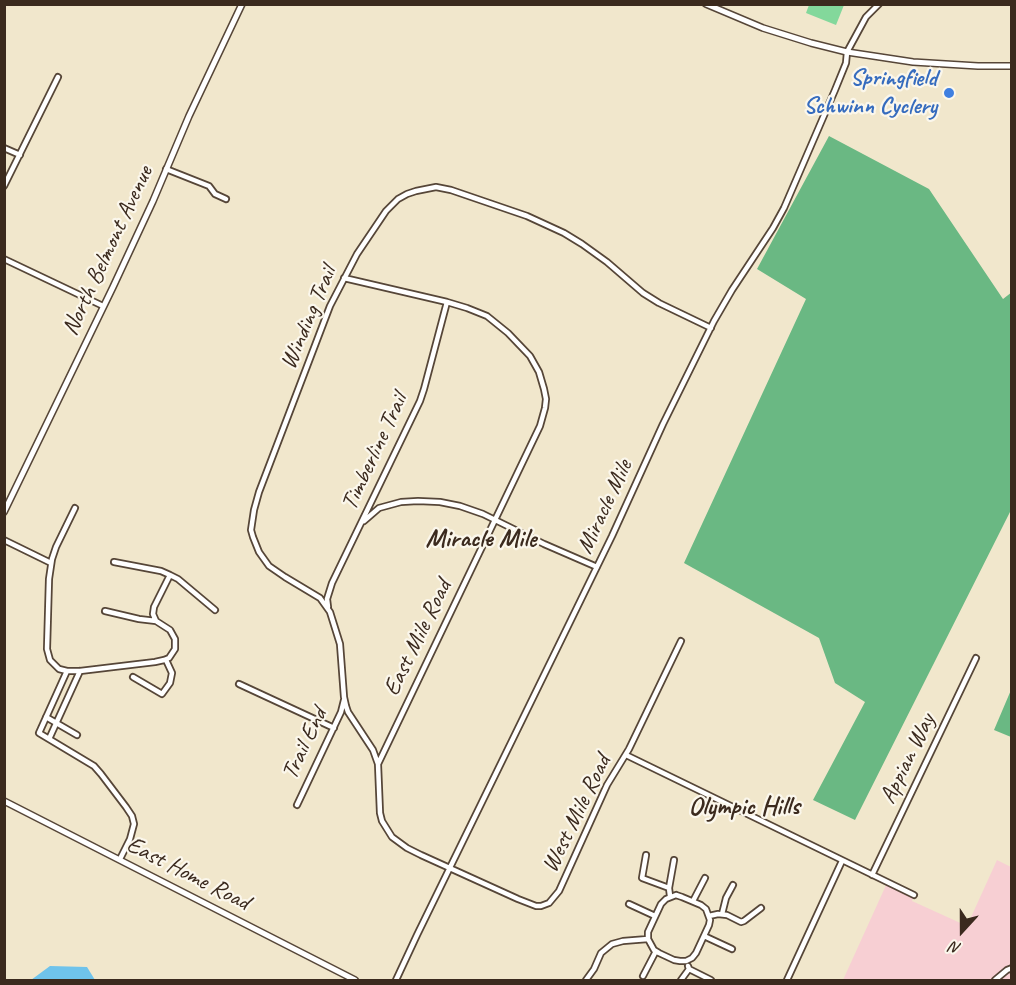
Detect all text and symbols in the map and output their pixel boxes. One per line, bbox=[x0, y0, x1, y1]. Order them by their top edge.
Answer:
place label: Springfield Schwinn Cyclery bbox=[803, 65, 937, 121]
marker: Springfield Schwinn Cyclery bbox=[942, 86, 956, 100]
street label: North Belmont Avenue bbox=[56, 162, 160, 340]
street label: Winding Trail bbox=[274, 262, 344, 374]
street label: Timberline Trail bbox=[335, 389, 415, 515]
street label: Miracle Mile bbox=[571, 455, 639, 559]
district label: Miracle Mile bbox=[426, 523, 536, 555]
street label: East Mile Road bbox=[378, 576, 458, 700]
street label: Trail End bbox=[276, 704, 334, 784]
street label: Appian Way bbox=[874, 709, 942, 809]
street label: West Mile Road bbox=[536, 751, 618, 877]
district label: Olympic Hills bbox=[688, 791, 800, 823]
street label: East Home Road bbox=[122, 831, 254, 917]
north arrow bbox=[932, 901, 992, 961]
text: N bbox=[947, 937, 964, 959]

